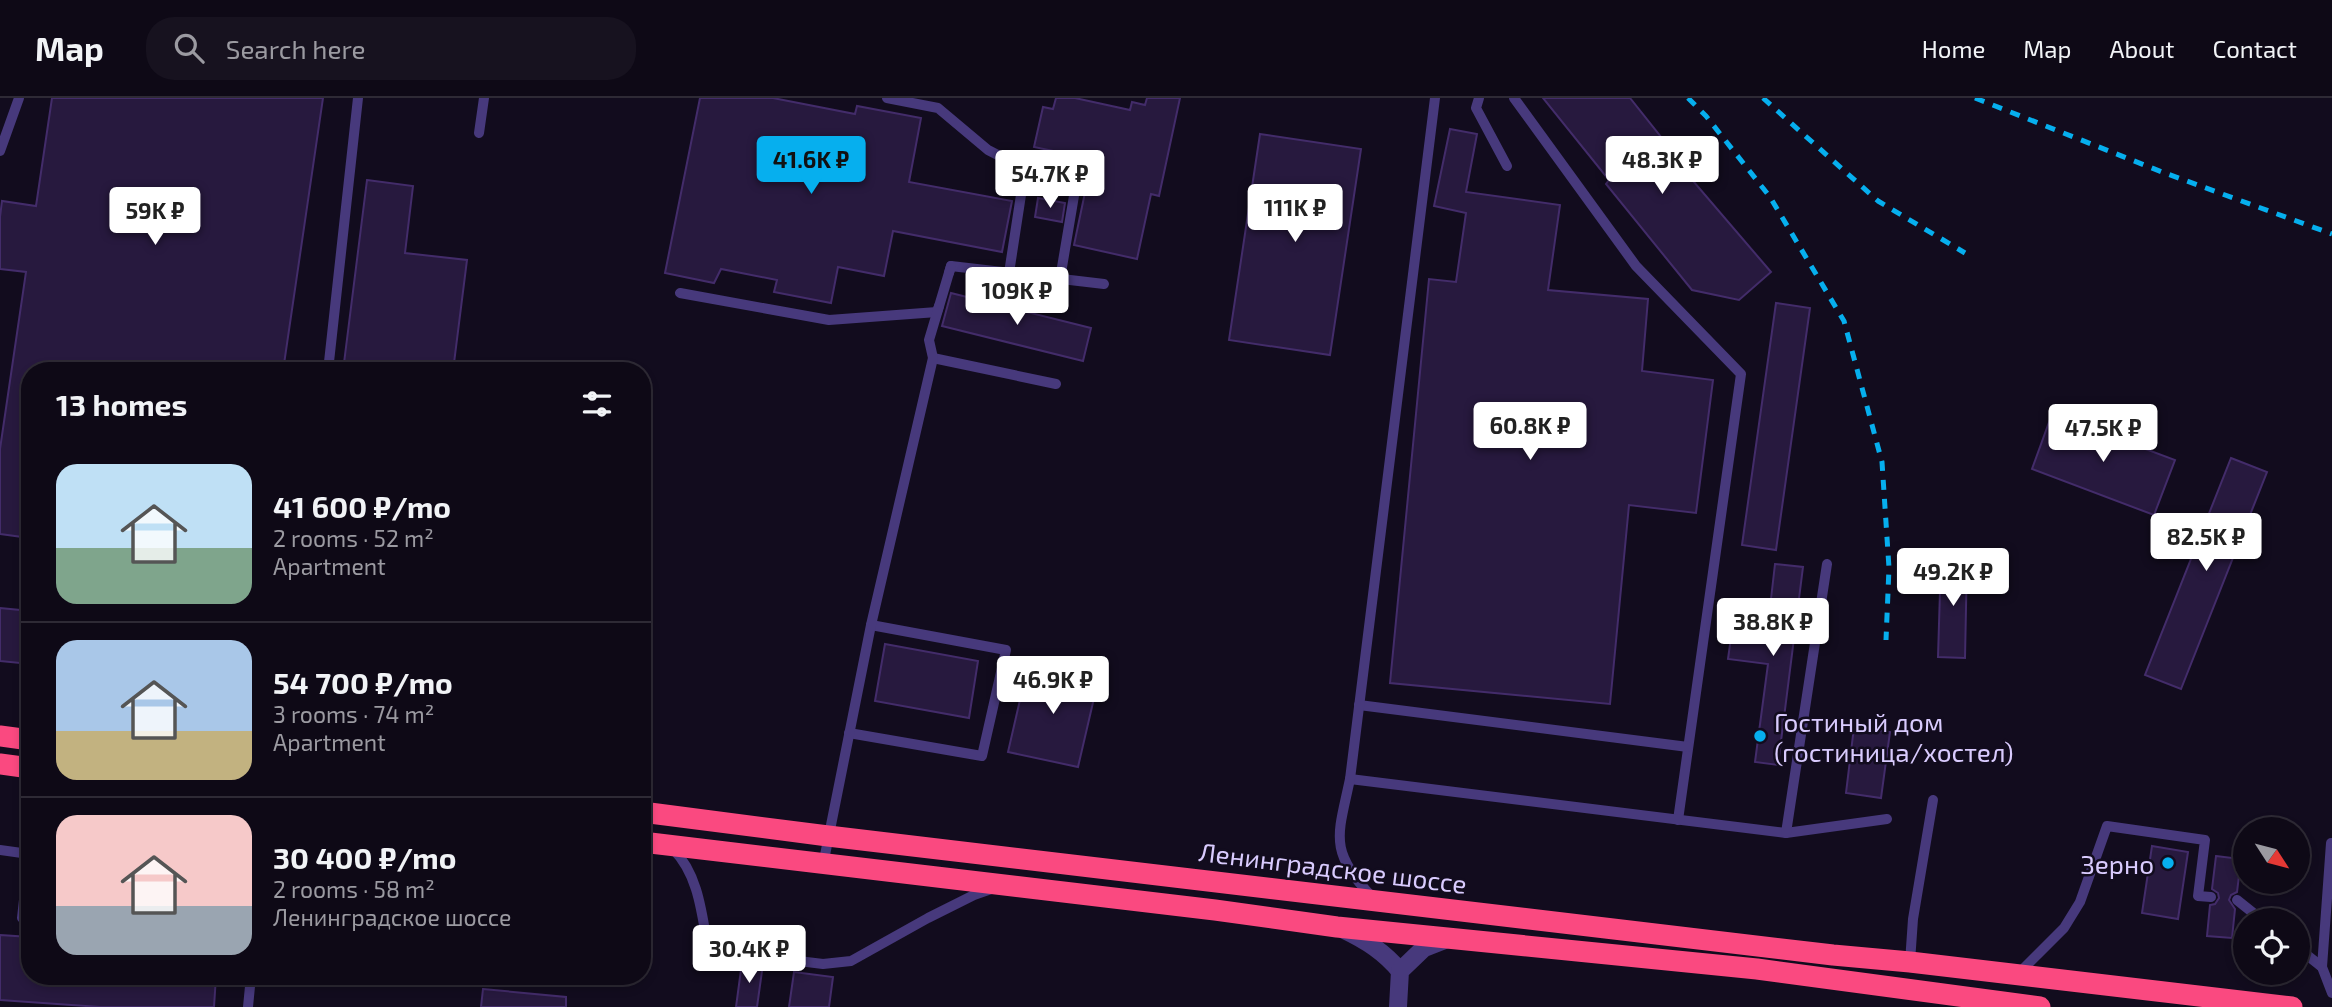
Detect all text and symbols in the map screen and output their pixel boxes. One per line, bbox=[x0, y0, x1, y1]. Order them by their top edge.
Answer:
search box bbox=[146, 17, 636, 80]
text: Map bbox=[35, 28, 104, 68]
icon: search bbox=[170, 29, 208, 67]
text: Search here bbox=[226, 33, 365, 64]
text: Home bbox=[1922, 34, 1985, 63]
text: Map bbox=[2023, 34, 2071, 63]
text: About bbox=[2109, 34, 2175, 63]
text: Contact bbox=[2213, 34, 2297, 63]
pin: 41.6K ₽ bbox=[746, 136, 876, 196]
pin: 48.3K ₽ bbox=[1597, 136, 1727, 196]
text: 41.6K ₽ bbox=[773, 145, 849, 173]
text: 48.3K ₽ bbox=[1622, 145, 1702, 173]
pin: 54.7K ₽ bbox=[985, 150, 1115, 210]
text: 54.7K ₽ bbox=[1011, 159, 1089, 187]
pin: 111K ₽ bbox=[1238, 184, 1352, 244]
pin: 59K ₽ bbox=[106, 188, 204, 247]
text: 111K ₽ bbox=[1264, 193, 1326, 221]
text: 59K ₽ bbox=[125, 196, 185, 224]
pin: 109K ₽ bbox=[960, 268, 1074, 327]
text: 109K ₽ bbox=[982, 276, 1052, 304]
icon: filters bbox=[578, 385, 616, 423]
text: 13 homes bbox=[56, 386, 187, 422]
pin: 60.8K ₽ bbox=[1465, 402, 1595, 462]
pin: 47.5K ₽ bbox=[2038, 404, 2168, 464]
text: 60.8K ₽ bbox=[1490, 411, 1570, 439]
text: 47.5K ₽ bbox=[2064, 413, 2142, 441]
text: 41 600 ₽/mo bbox=[273, 488, 451, 524]
icon: home bbox=[112, 492, 196, 576]
pin: 82.5K ₽ bbox=[2141, 514, 2271, 573]
text: 82.5K ₽ bbox=[2167, 522, 2245, 550]
text: 2 rooms · 52 m² bbox=[273, 524, 434, 552]
pin: 49.2K ₽ bbox=[1888, 548, 2018, 608]
text: Apartment bbox=[273, 552, 386, 580]
text: 49.2K ₽ bbox=[1913, 557, 1993, 585]
pin: 38.8K ₽ bbox=[1708, 598, 1838, 658]
text: 38.8K ₽ bbox=[1733, 607, 1813, 635]
pin: 46.9K ₽ bbox=[988, 656, 1118, 716]
text: 54 700 ₽/mo bbox=[273, 664, 453, 700]
text: 46.9K ₽ bbox=[1013, 665, 1093, 693]
icon: home bbox=[112, 668, 196, 752]
text: 3 rooms · 74 m² bbox=[273, 700, 434, 728]
place label: Гостиный дом (гостиница/хостел) bbox=[1774, 706, 2014, 767]
text: Apartment bbox=[273, 728, 386, 756]
marker: Гостиный дом (гостиница/хостел) bbox=[1752, 728, 1768, 744]
north arrow bbox=[2233, 817, 2310, 894]
map controls bbox=[2233, 817, 2310, 985]
street label: Ленинградское шоссе bbox=[1197, 835, 1469, 899]
text: 30 400 ₽/mo bbox=[273, 839, 456, 875]
icon: home bbox=[112, 843, 196, 927]
place label: Зерно bbox=[2081, 848, 2154, 879]
marker: Зерно bbox=[2160, 855, 2176, 871]
text: 2 rooms · 58 m² bbox=[273, 875, 435, 903]
text: Ленинградское шоссе bbox=[273, 903, 511, 931]
button: locate bbox=[2233, 908, 2310, 985]
pin: 30.4K ₽ bbox=[684, 926, 814, 985]
text: 30.4K ₽ bbox=[709, 934, 789, 962]

